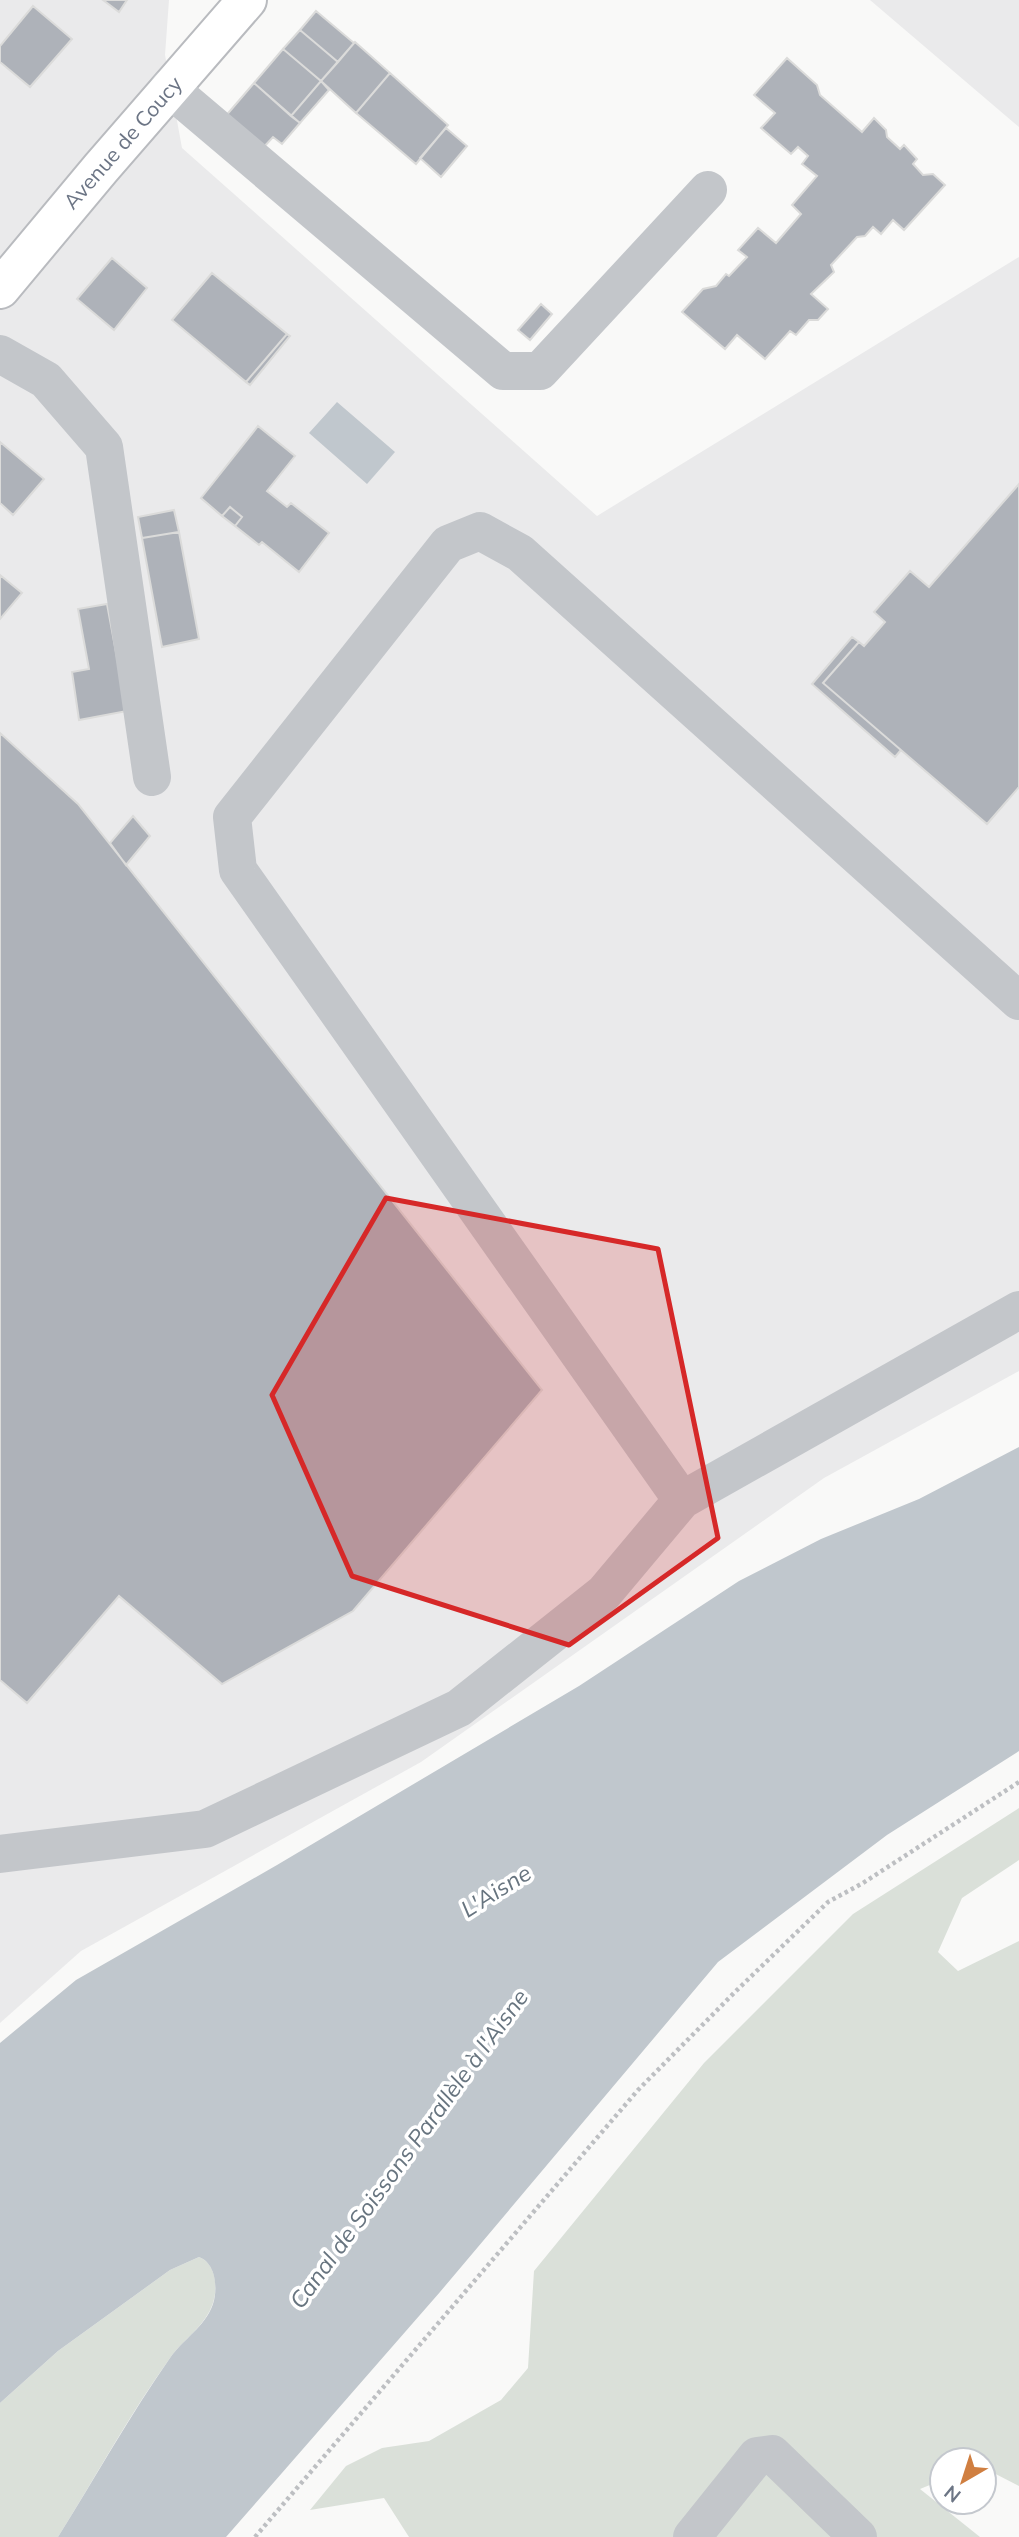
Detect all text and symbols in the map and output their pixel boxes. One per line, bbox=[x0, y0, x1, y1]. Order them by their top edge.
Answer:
street label: Avenue de Coucy bbox=[57, 71, 187, 214]
water label: L'Aisne bbox=[455, 1858, 536, 1923]
water label: Canal de Soissons Parallèle à l'Aisne bbox=[283, 1983, 534, 2314]
north arrow bbox=[928, 2446, 998, 2516]
text: N bbox=[939, 2480, 965, 2508]

